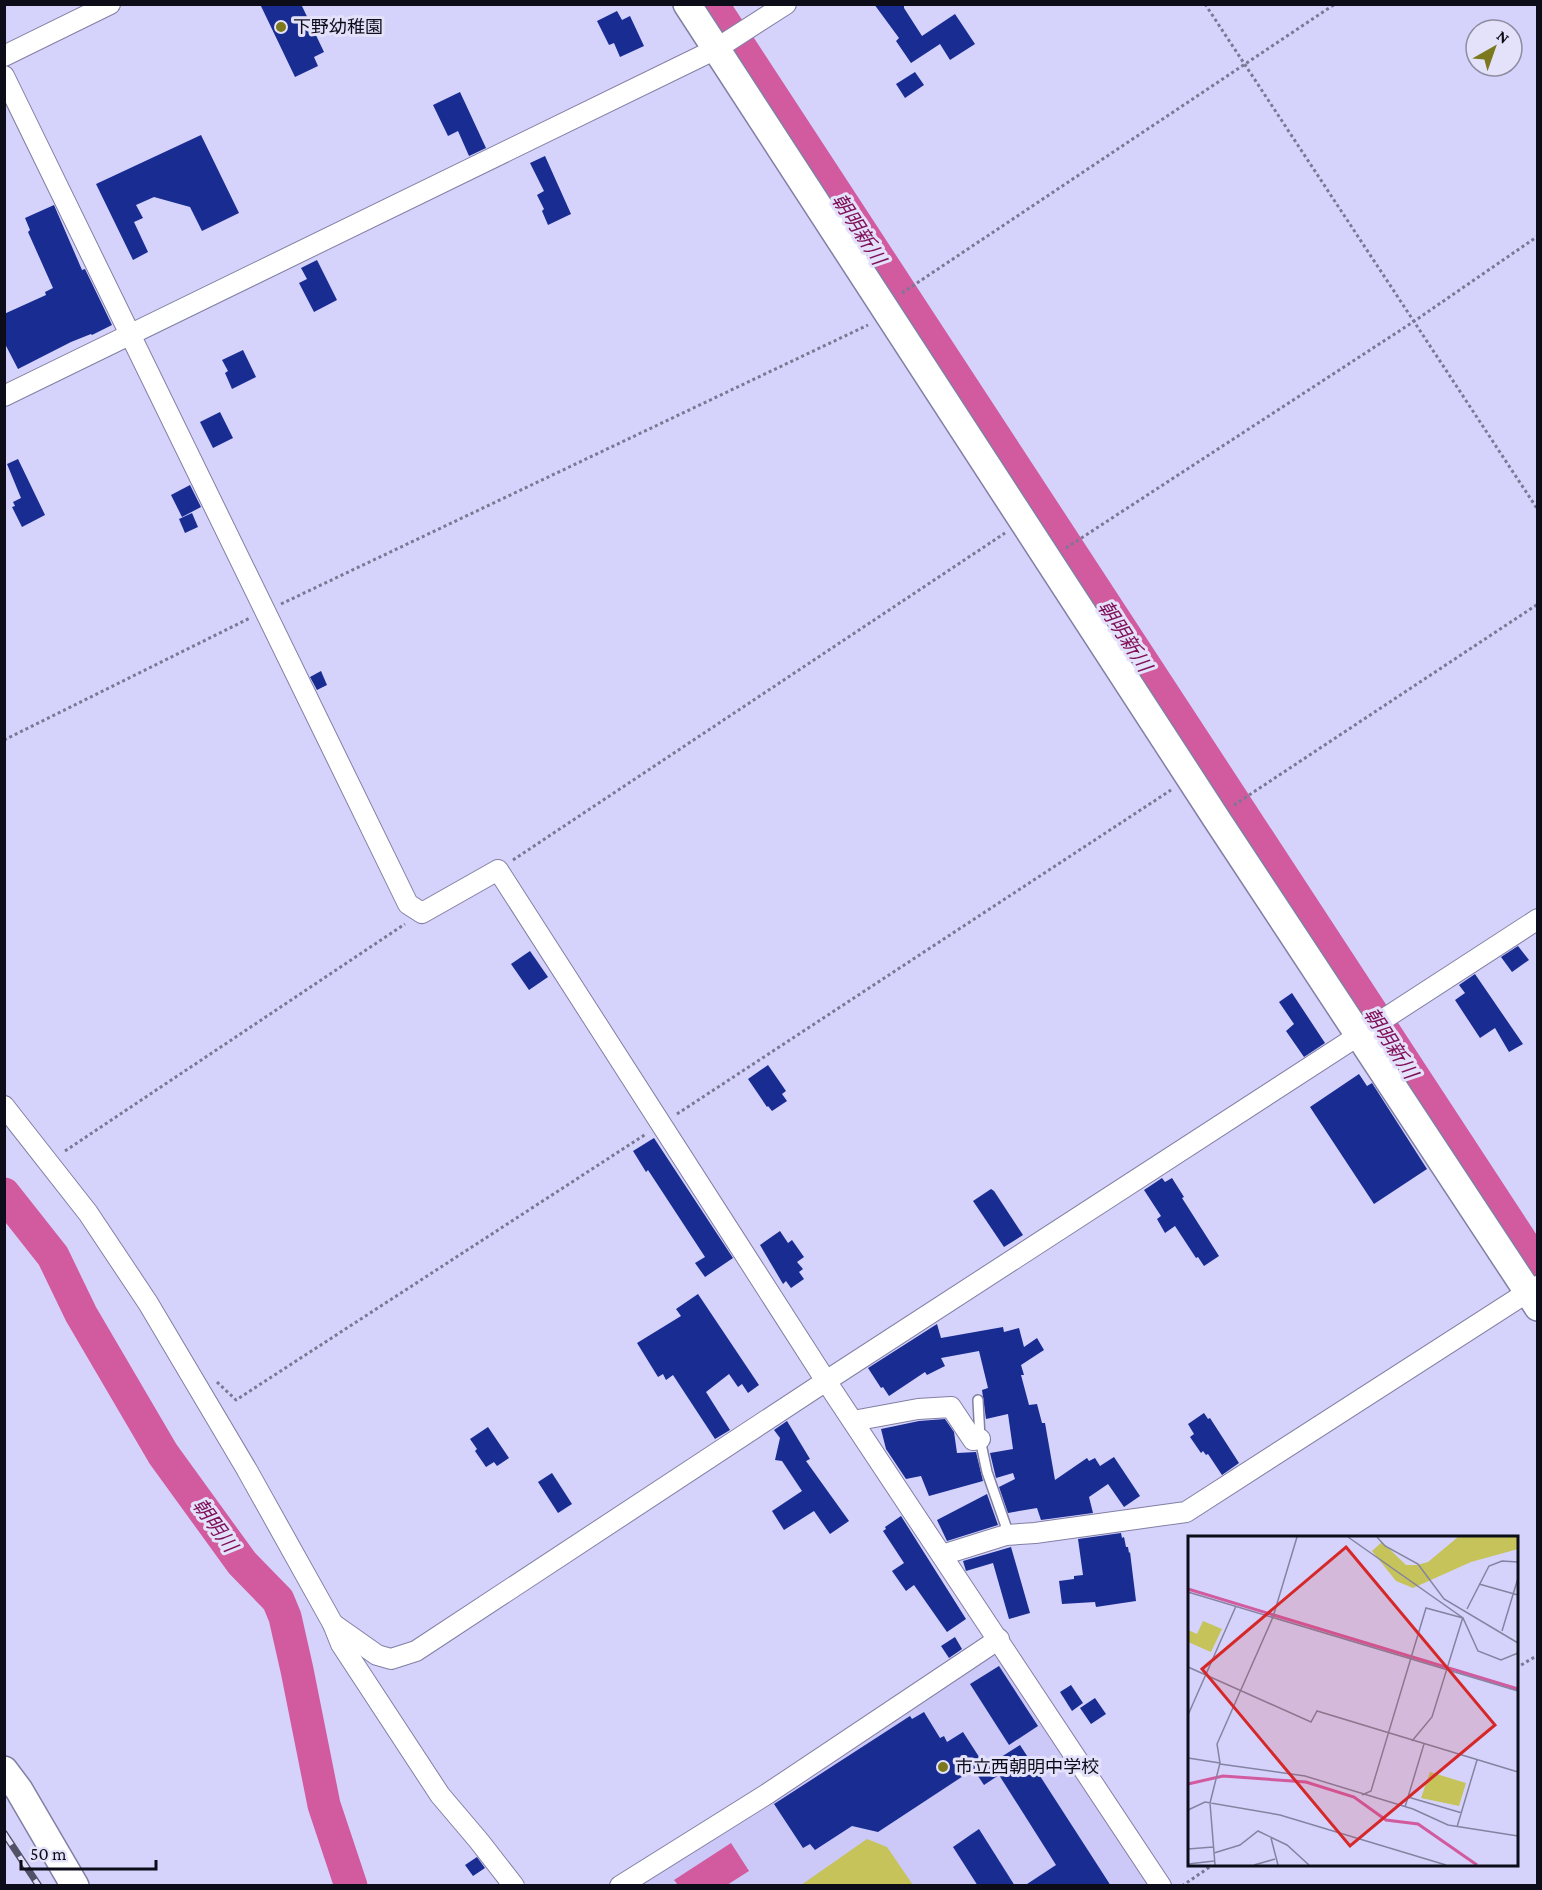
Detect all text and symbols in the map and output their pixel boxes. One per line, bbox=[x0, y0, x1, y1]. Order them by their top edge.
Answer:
place label: 下野幼稚園 bbox=[293, 17, 383, 37]
north arrow bbox=[1464, 18, 1524, 78]
marker: 下野幼稚園 bbox=[274, 20, 288, 34]
text: N bbox=[1494, 27, 1513, 47]
water label: 朝明新川 bbox=[828, 189, 891, 270]
water label: 朝明新川 bbox=[1094, 596, 1157, 677]
water label: 朝明新川 bbox=[1360, 1003, 1423, 1084]
water label: 朝明川 bbox=[188, 1494, 243, 1557]
inset map bbox=[1188, 1536, 1518, 1866]
place label: 市立西朝明中学校 bbox=[955, 1757, 1099, 1777]
marker: 市立西朝明中学校 bbox=[936, 1760, 950, 1774]
scale bar bbox=[21, 1833, 156, 1871]
text: 50 m bbox=[30, 1844, 67, 1864]

